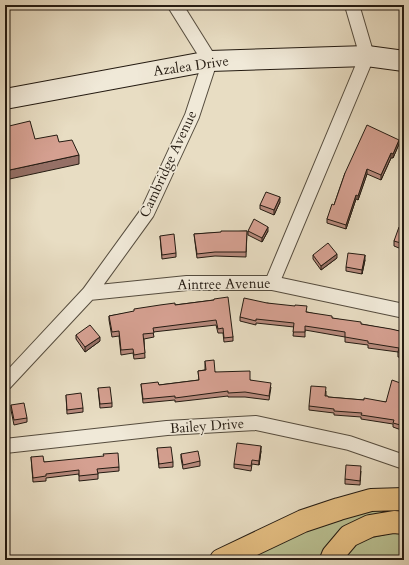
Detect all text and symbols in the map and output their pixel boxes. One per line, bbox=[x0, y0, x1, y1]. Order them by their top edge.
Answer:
street label: Azalea Drive bbox=[152, 51, 230, 81]
street label: Cambridge Avenue bbox=[135, 107, 201, 221]
street label: Aintree Avenue bbox=[177, 274, 271, 294]
street label: Bailey Drive bbox=[169, 414, 245, 438]

